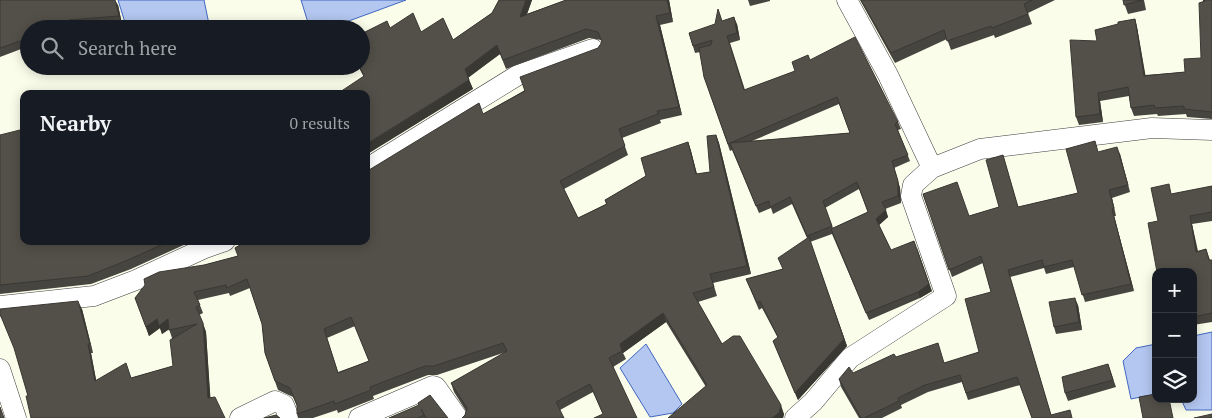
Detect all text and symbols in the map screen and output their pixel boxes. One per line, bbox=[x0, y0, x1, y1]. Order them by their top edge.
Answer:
search box bbox=[20, 20, 370, 75]
icon: search bbox=[38, 34, 66, 62]
text: Search here bbox=[78, 35, 177, 60]
text: Nearby bbox=[40, 109, 111, 137]
text: 0 results bbox=[290, 112, 350, 134]
map controls bbox=[1152, 268, 1197, 403]
button: + bbox=[1152, 268, 1197, 313]
button: − bbox=[1152, 313, 1197, 358]
button: layers bbox=[1152, 358, 1197, 403]

